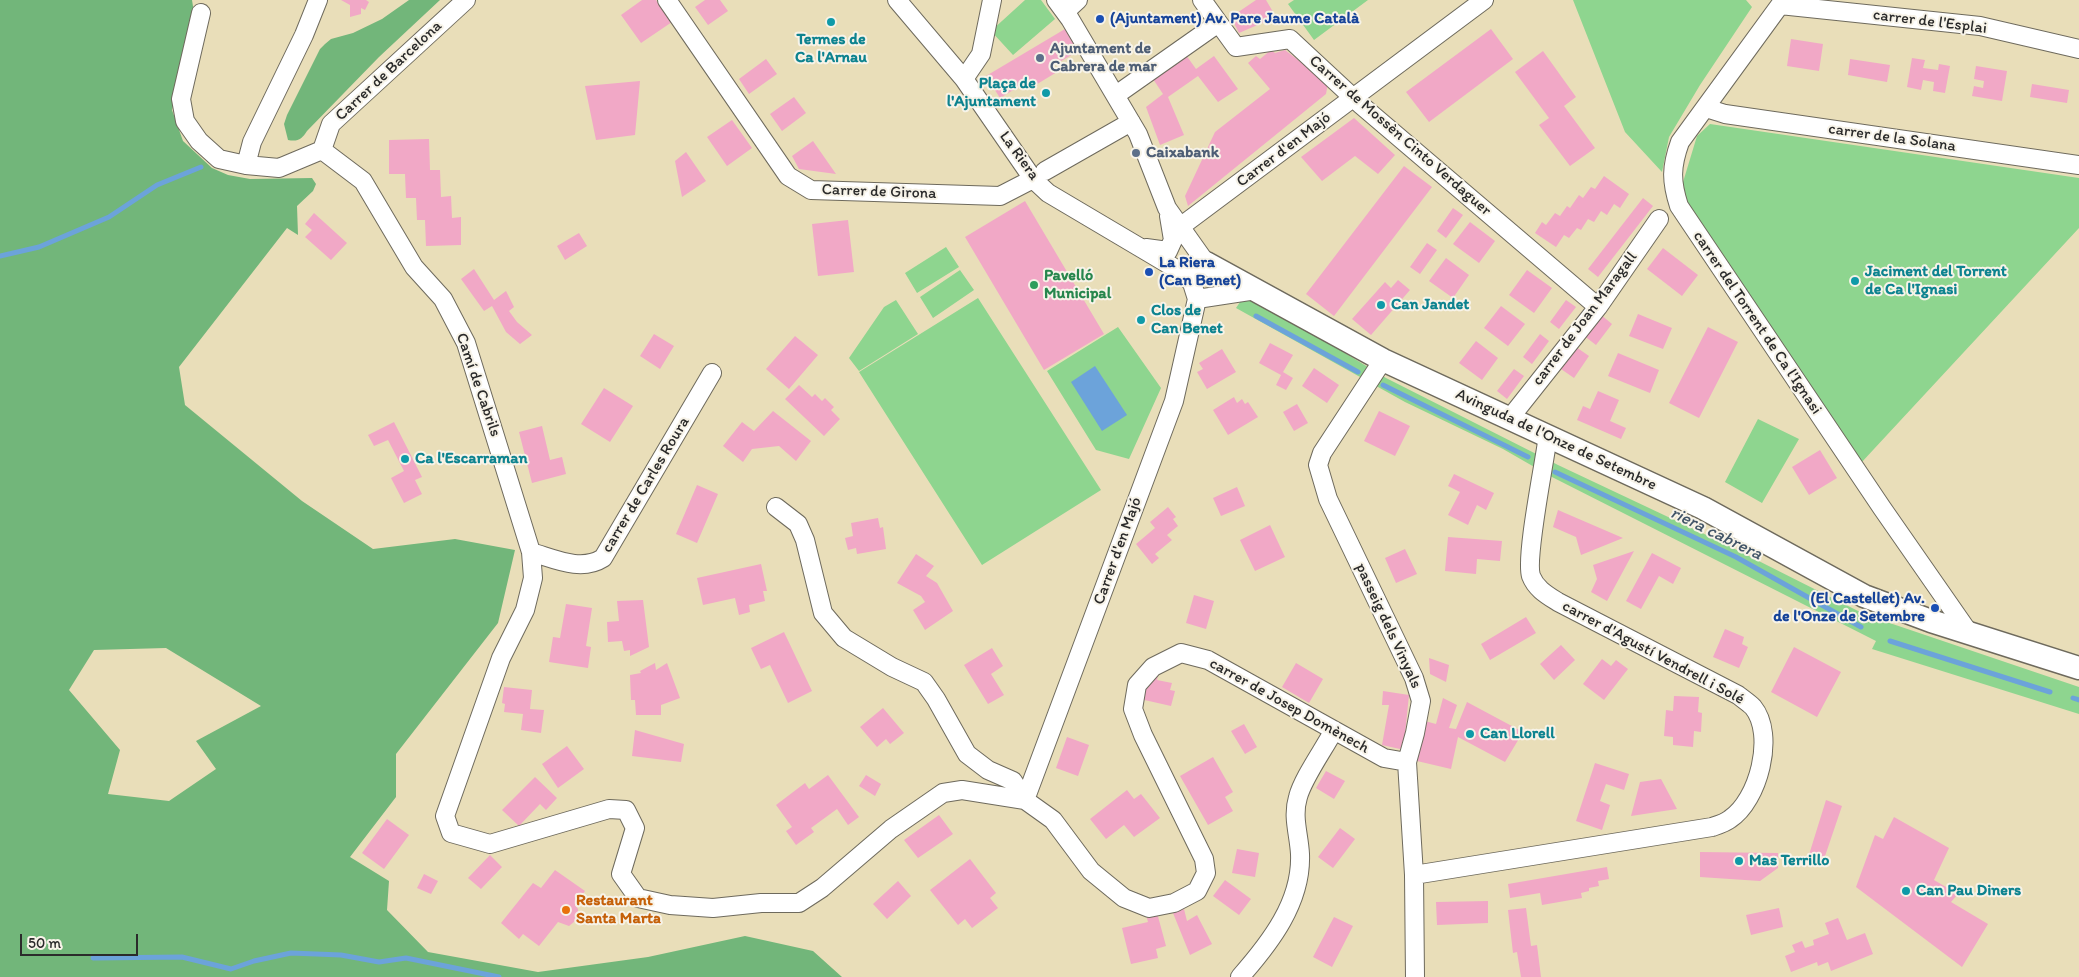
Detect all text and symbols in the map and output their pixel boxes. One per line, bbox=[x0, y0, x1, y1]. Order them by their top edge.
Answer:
street label: carrer de l'Esplai bbox=[1872, 5, 1988, 39]
place label: (Ajuntament) Av. Pare Jaume Català bbox=[1110, 9, 1359, 29]
marker: (Ajuntament) Av. Pare Jaume Català bbox=[1094, 13, 1106, 25]
marker: Termes de Ca l'Arnau bbox=[825, 16, 837, 28]
street label: Carrer de Barcelona bbox=[332, 17, 446, 125]
place label: Termes de Ca l'Arnau bbox=[795, 30, 867, 68]
place label: Ajuntament de Cabrera de mar bbox=[1050, 39, 1157, 77]
marker: Ajuntament de Cabrera de mar bbox=[1034, 52, 1046, 64]
street label: Carrer de Mossèn Cinto Verdaguer bbox=[1305, 52, 1495, 220]
place label: Plaça de l'Ajuntament bbox=[947, 74, 1036, 112]
marker: Plaça de l'Ajuntament bbox=[1040, 87, 1052, 99]
street label: Carrer d'en Majó bbox=[1233, 108, 1335, 192]
street label: carrer de la Solana bbox=[1827, 120, 1957, 156]
street label: La Riera bbox=[995, 128, 1043, 184]
place label: Caixabank bbox=[1146, 143, 1219, 163]
marker: Caixabank bbox=[1130, 147, 1142, 159]
street label: Carrer de Girona bbox=[821, 180, 937, 204]
street label: carrer del Torrent de Ca l'Ignasi bbox=[1688, 228, 1826, 418]
street label: carrer de Joan Maragall bbox=[1528, 248, 1642, 390]
place label: La Riera (Can Benet) bbox=[1159, 253, 1241, 291]
place label: Jaciment del Torrent de Ca l'Ignasi bbox=[1865, 262, 2007, 300]
place label: Pavelló Municipal bbox=[1044, 266, 1111, 304]
marker: La Riera (Can Benet) bbox=[1143, 266, 1155, 278]
marker: Jaciment del Torrent de Ca l'Ignasi bbox=[1849, 275, 1861, 287]
marker: Pavelló Municipal bbox=[1028, 279, 1040, 291]
place label: Can Jandet bbox=[1391, 295, 1469, 315]
marker: Can Jandet bbox=[1375, 299, 1387, 311]
place label: Clos de Can Benet bbox=[1151, 301, 1223, 339]
marker: Clos de Can Benet bbox=[1135, 314, 1147, 326]
street label: Camí de Cabrils bbox=[451, 331, 505, 439]
street label: Avinguda de l'Onze de Setembre bbox=[1452, 385, 1660, 495]
street label: carrer de Carles Roura bbox=[598, 414, 694, 556]
place label: Ca l'Escarraman bbox=[415, 449, 528, 469]
marker: Ca l'Escarraman bbox=[399, 453, 411, 465]
street label: Carrer d'en Majó bbox=[1090, 495, 1146, 607]
water label: riera cabrera bbox=[1666, 502, 1766, 566]
street label: passeig dels Vinyals bbox=[1351, 560, 1425, 692]
place label: (El Castellet) Av. de l'Onze de Setembre bbox=[1773, 589, 1925, 627]
street label: carrer d'Agustí Vendrell i Solé bbox=[1559, 597, 1747, 709]
marker: (El Castellet) Av. de l'Onze de Setembre bbox=[1929, 602, 1941, 614]
street label: carrer de Josep Domènech bbox=[1206, 654, 1372, 758]
place label: Can Llorell bbox=[1480, 724, 1555, 744]
marker: Can Llorell bbox=[1464, 728, 1476, 740]
place label: Mas Terrillo bbox=[1749, 851, 1829, 871]
marker: Mas Terrillo bbox=[1733, 855, 1745, 867]
place label: Can Pau Diners bbox=[1916, 881, 2021, 901]
marker: Can Pau Diners bbox=[1900, 885, 1912, 897]
place label: Restaurant Santa Marta bbox=[576, 891, 661, 929]
marker: Restaurant Santa Marta bbox=[560, 904, 572, 916]
scale bar bbox=[22, 924, 140, 956]
text: 50 m bbox=[28, 934, 61, 952]

